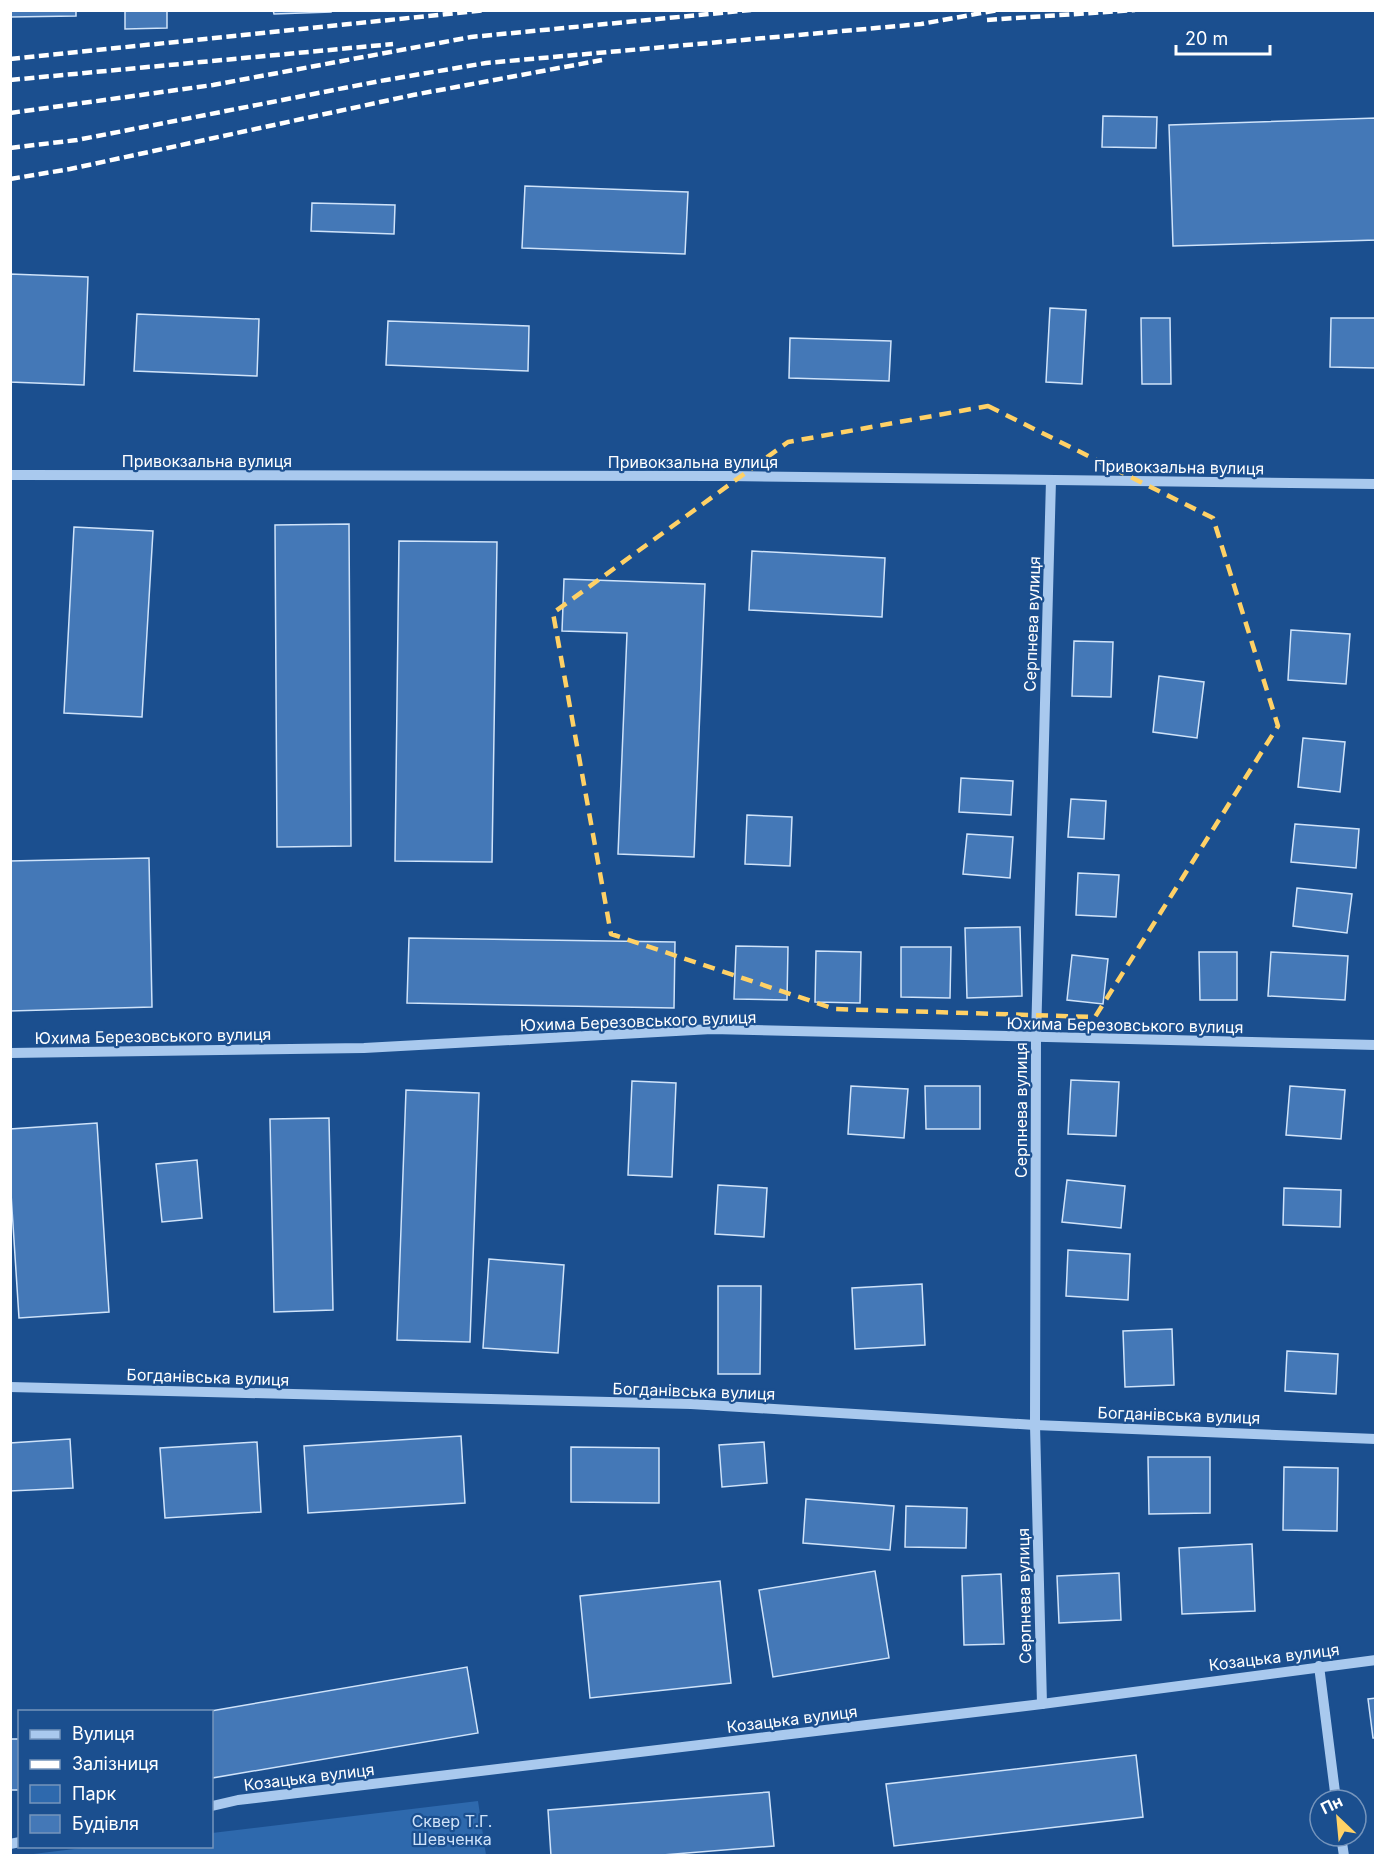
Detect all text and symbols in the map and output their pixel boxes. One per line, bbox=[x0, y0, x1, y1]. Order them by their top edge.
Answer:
scale bar bbox=[1176, 18, 1270, 56]
text: 20 m bbox=[1185, 28, 1228, 49]
street label: Привокзальна вулиця bbox=[122, 451, 292, 471]
street label: Привокзальна вулиця bbox=[608, 452, 778, 472]
street label: Привокзальна вулиця bbox=[1094, 456, 1264, 478]
street label: Серпнева вулиця bbox=[1020, 556, 1044, 692]
street label: Юхима Березовського вулиця bbox=[519, 1007, 757, 1035]
street label: Юхима Березовського вулиця bbox=[1006, 1013, 1244, 1037]
street label: Юхима Березовського вулиця bbox=[34, 1024, 272, 1048]
street label: Серпнева вулиця bbox=[1011, 1042, 1031, 1178]
street label: Богданівська вулиця bbox=[126, 1364, 290, 1390]
street label: Богданівська вулиця bbox=[612, 1378, 776, 1404]
street label: Богданівська вулиця bbox=[1097, 1402, 1261, 1428]
street label: Серпнева вулиця bbox=[1013, 1528, 1035, 1664]
street label: Козацька вулиця bbox=[1207, 1639, 1341, 1675]
street label: Козацька вулиця bbox=[725, 1701, 859, 1737]
legend bbox=[18, 1710, 213, 1848]
text: Вулиця bbox=[72, 1723, 135, 1744]
text: Залізниця bbox=[72, 1753, 159, 1774]
street label: Козацька вулиця bbox=[242, 1759, 376, 1795]
text: Парк bbox=[72, 1783, 117, 1804]
north arrow bbox=[1308, 1788, 1368, 1848]
text: Пн bbox=[1317, 1791, 1346, 1818]
park label: Сквер Т.Г. Шевченка bbox=[412, 1811, 492, 1849]
text: Будівля bbox=[72, 1813, 139, 1834]

